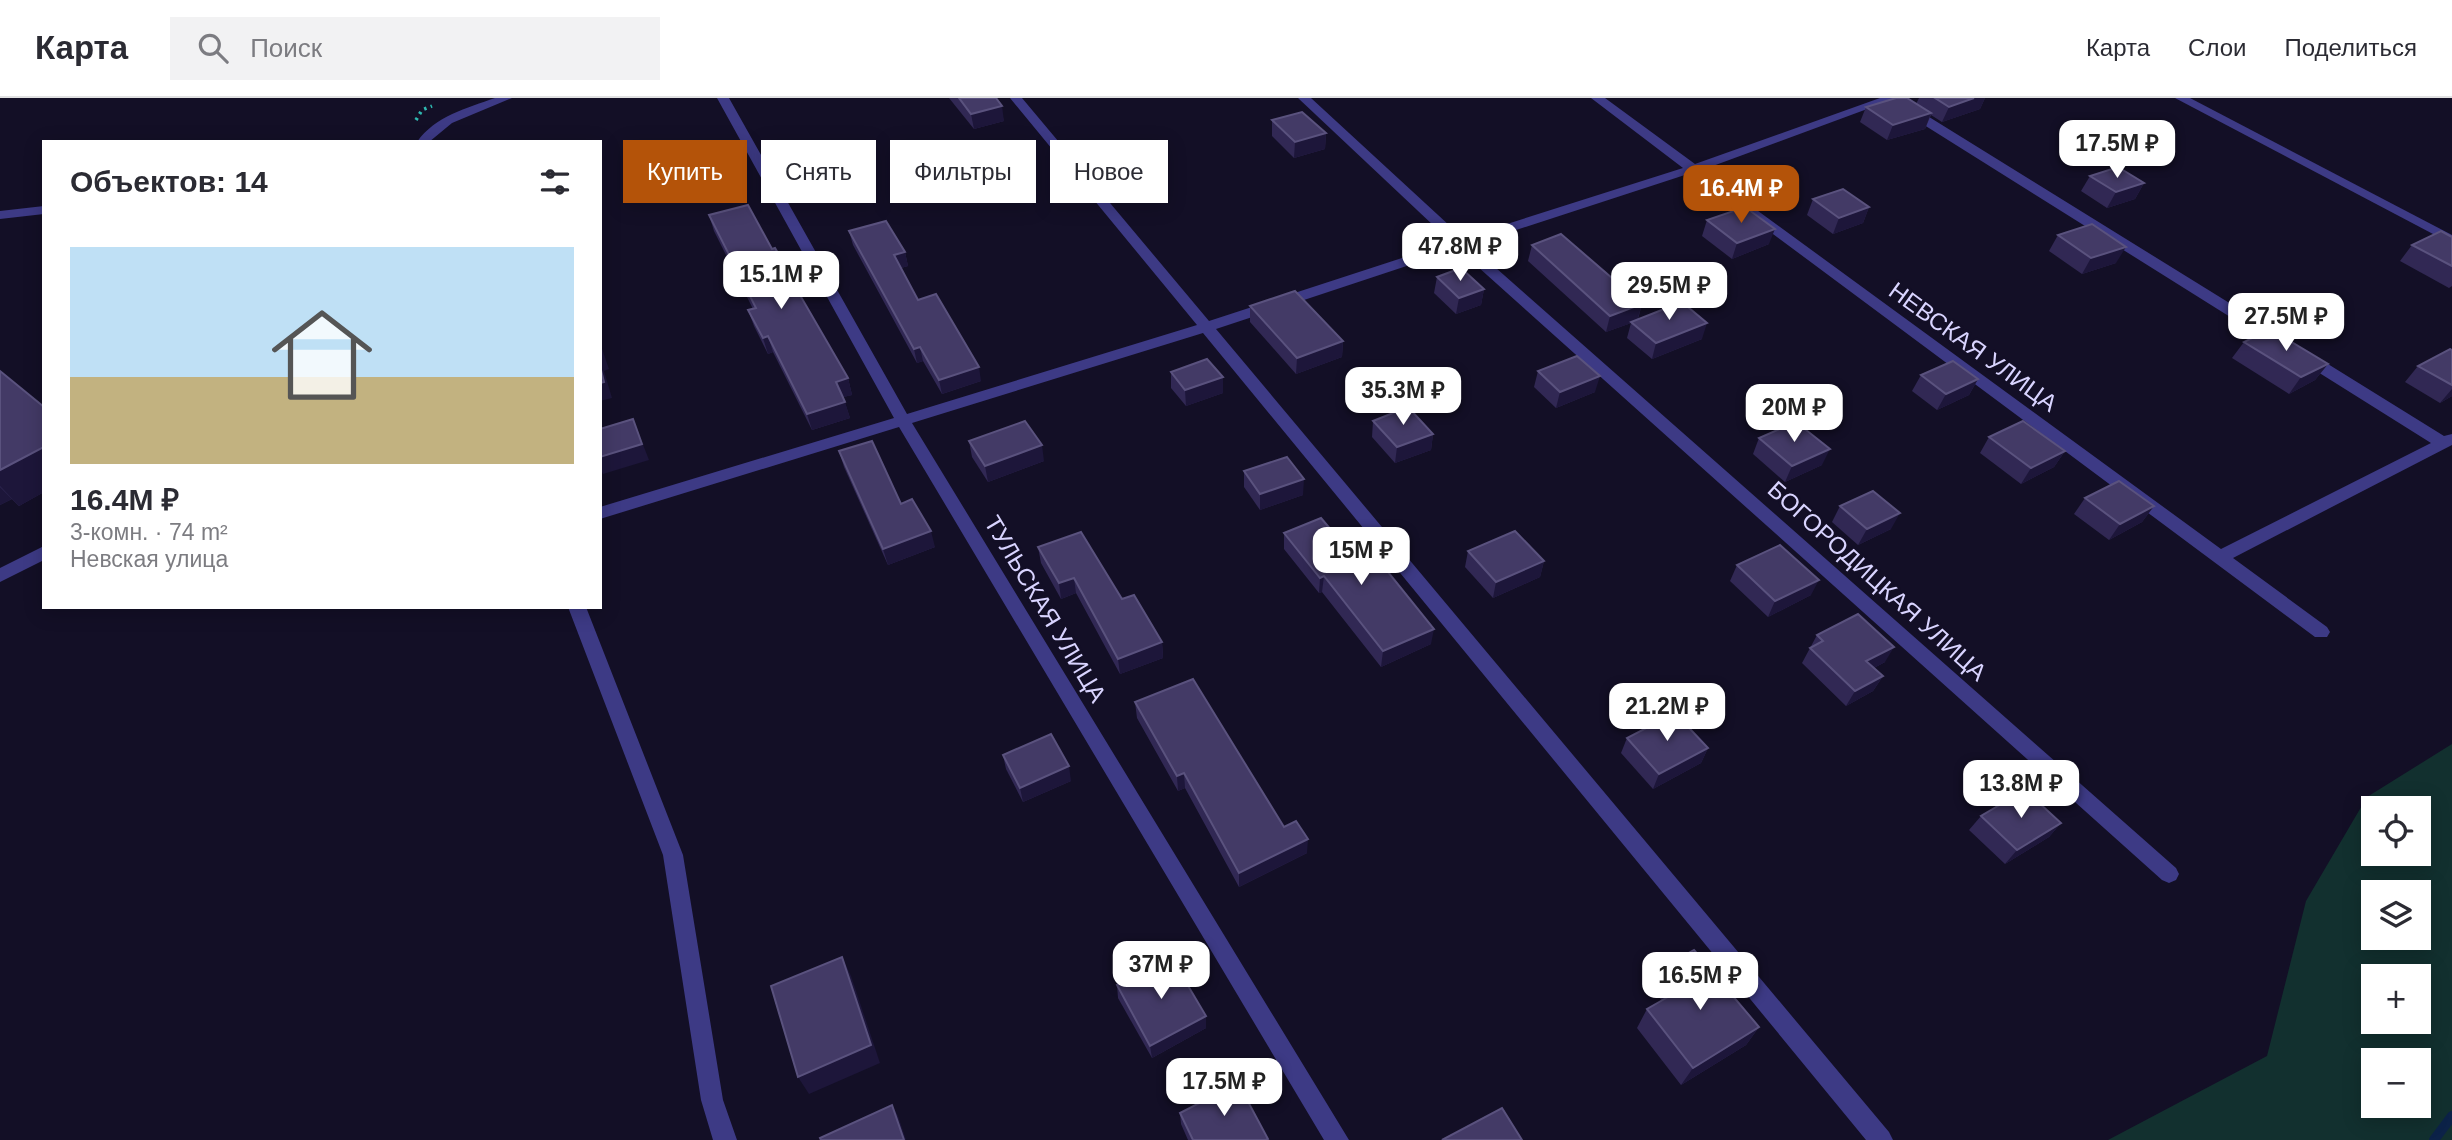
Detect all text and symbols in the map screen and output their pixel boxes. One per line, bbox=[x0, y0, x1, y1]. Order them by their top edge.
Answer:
search box bbox=[170, 17, 660, 80]
text: Карта bbox=[35, 29, 128, 66]
icon: search bbox=[194, 29, 232, 67]
text: Поиск bbox=[250, 33, 322, 63]
text: Карта bbox=[2086, 34, 2150, 61]
text: Слои bbox=[2188, 34, 2246, 61]
text: Поделиться bbox=[2284, 34, 2417, 61]
pin: 17.5M ₽ bbox=[2052, 120, 2182, 180]
text: 17.5M ₽ bbox=[2075, 130, 2159, 156]
chip: Купить bbox=[623, 140, 747, 203]
chip: Снять bbox=[761, 140, 876, 203]
chip: Фильтры bbox=[890, 140, 1036, 203]
chip: Новое bbox=[1050, 140, 1168, 203]
icon: filters bbox=[536, 163, 574, 201]
text: Объектов: 14 bbox=[70, 165, 268, 198]
pin: 16.4M ₽ bbox=[1676, 166, 1806, 225]
text: 16.4M ₽ bbox=[1699, 175, 1783, 201]
pin: 47.8M ₽ bbox=[1395, 223, 1525, 283]
text: 47.8M ₽ bbox=[1418, 233, 1502, 259]
pin: 15.1M ₽ bbox=[716, 252, 846, 311]
text: 15.1M ₽ bbox=[739, 261, 823, 287]
pin: 29.5M ₽ bbox=[1604, 262, 1734, 322]
text: 29.5M ₽ bbox=[1627, 272, 1711, 298]
street label: НЕВСКАЯ УЛИЦА bbox=[1884, 277, 2063, 417]
icon: home bbox=[259, 292, 385, 418]
pin: 27.5M ₽ bbox=[2221, 294, 2351, 353]
text: 27.5M ₽ bbox=[2244, 303, 2328, 329]
pin: 35.3M ₽ bbox=[1338, 368, 1468, 427]
text: 35.3M ₽ bbox=[1361, 377, 1445, 403]
pin: 20M ₽ bbox=[1745, 384, 1843, 444]
text: 20M ₽ bbox=[1762, 394, 1826, 420]
street label: БОГОРОДИЦКАЯ УЛИЦА bbox=[1763, 475, 1992, 686]
text: 16.4M ₽ bbox=[70, 483, 179, 516]
street label: ТУЛЬСКАЯ УЛИЦА bbox=[979, 511, 1112, 707]
text: 3-комн. · 74 m² bbox=[70, 519, 228, 545]
pin: 15M ₽ bbox=[1312, 528, 1410, 587]
text: 15M ₽ bbox=[1329, 537, 1393, 563]
text: Невская улица bbox=[70, 546, 228, 572]
pin: 21.2M ₽ bbox=[1602, 684, 1732, 743]
text: 21.2M ₽ bbox=[1625, 693, 1709, 719]
pin: 13.8M ₽ bbox=[1956, 760, 2086, 820]
text: 13.8M ₽ bbox=[1979, 770, 2063, 796]
map controls bbox=[2361, 796, 2431, 1118]
button: locate bbox=[2361, 796, 2431, 866]
button: layers bbox=[2361, 880, 2431, 950]
pin: 37M ₽ bbox=[1112, 942, 1210, 1001]
text: 37M ₽ bbox=[1129, 951, 1193, 977]
pin: 16.5M ₽ bbox=[1635, 953, 1765, 1012]
text: 16.5M ₽ bbox=[1658, 962, 1742, 988]
button: + bbox=[2361, 964, 2431, 1034]
button: − bbox=[2361, 1048, 2431, 1118]
pin: 17.5M ₽ bbox=[1159, 1058, 1289, 1118]
text: 17.5M ₽ bbox=[1182, 1068, 1266, 1094]

